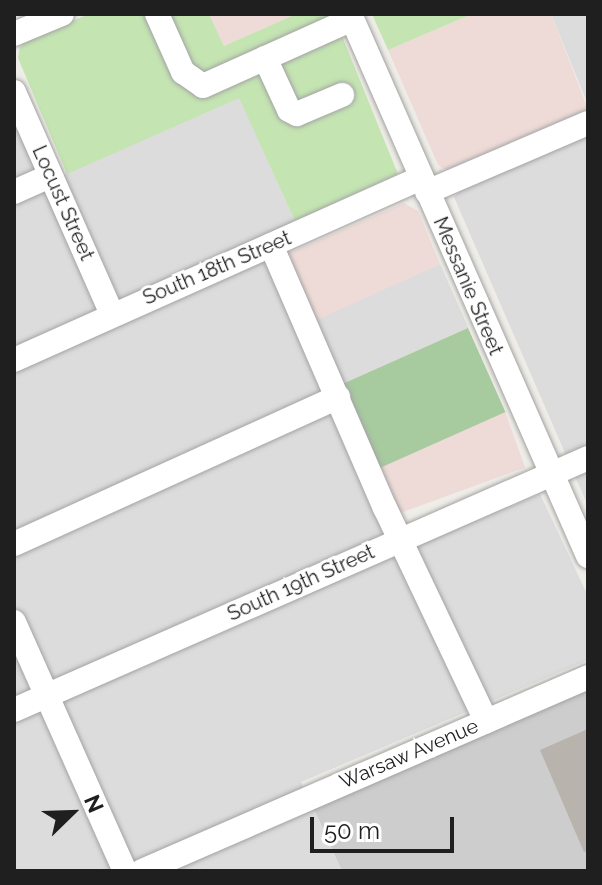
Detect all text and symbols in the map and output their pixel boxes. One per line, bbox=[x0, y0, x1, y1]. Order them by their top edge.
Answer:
street label: Locust Street bbox=[27, 142, 99, 264]
street label: Messanie Street bbox=[428, 213, 508, 359]
street label: South 18th Street bbox=[139, 226, 295, 310]
street label: South 19th Street bbox=[224, 540, 378, 626]
street label: Warsaw Avenue bbox=[335, 714, 483, 794]
north arrow bbox=[32, 773, 112, 853]
text: N bbox=[79, 791, 109, 816]
scale bar bbox=[314, 801, 458, 851]
text: 50 m bbox=[324, 816, 380, 845]

